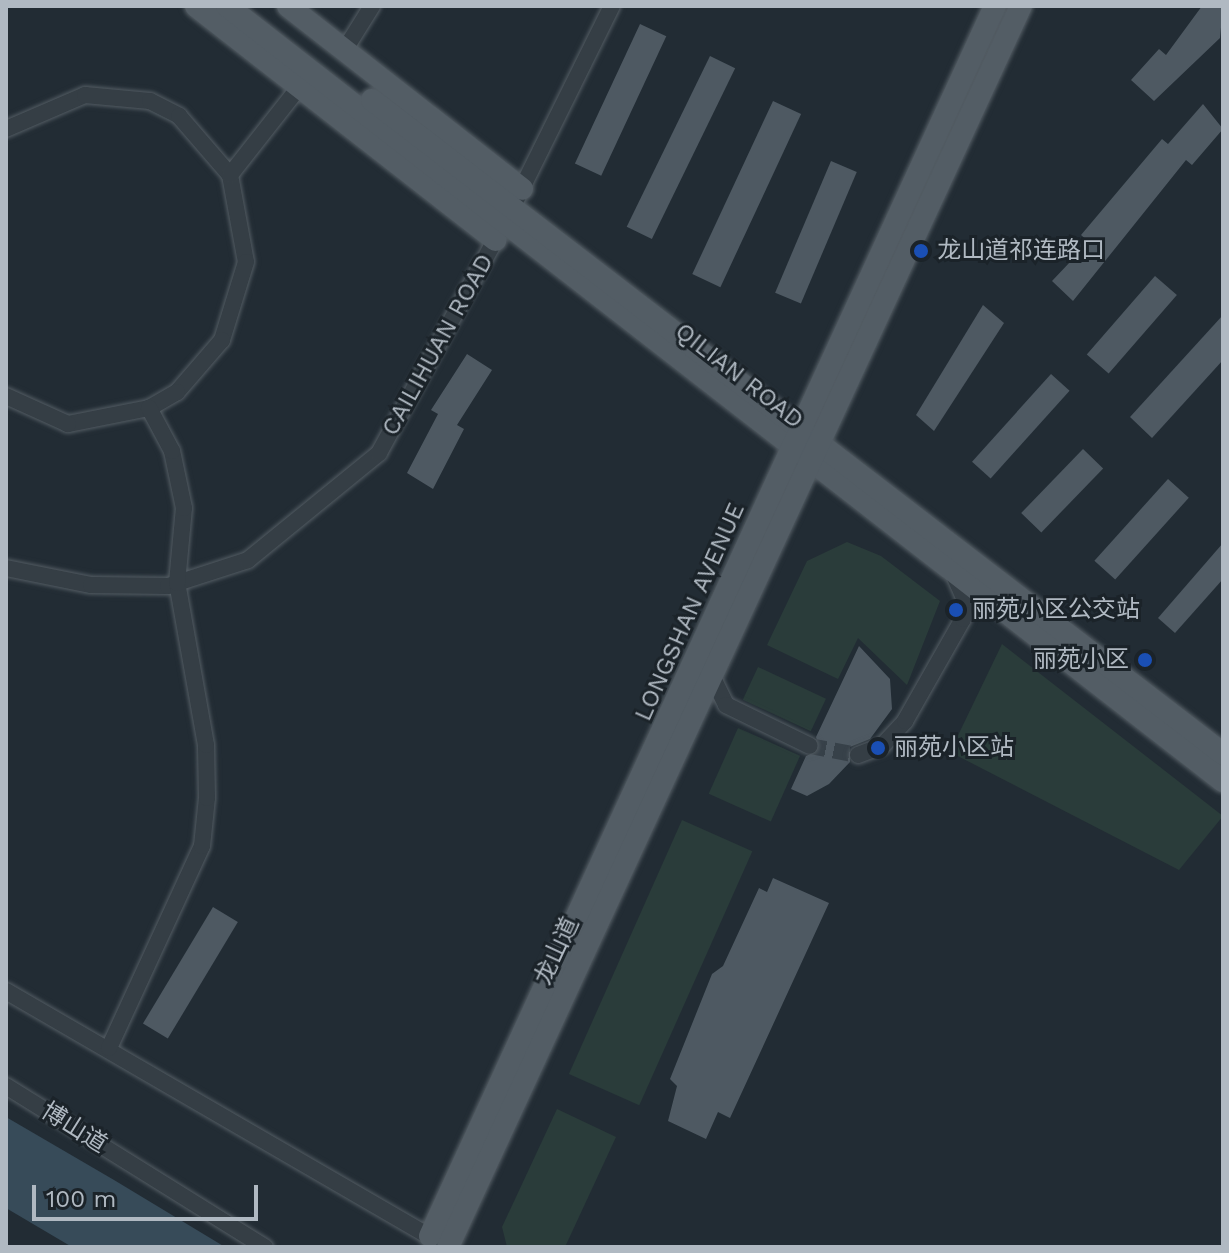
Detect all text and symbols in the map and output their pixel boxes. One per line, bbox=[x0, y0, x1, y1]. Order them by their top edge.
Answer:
place label: 龙山道祁连路口 bbox=[937, 237, 1105, 265]
marker: 龙山道祁连路口 bbox=[912, 242, 930, 260]
street label: CAILIHUAN ROAD bbox=[376, 249, 500, 441]
street label: QILIAN ROAD bbox=[669, 317, 809, 435]
street label: LONGSHAN AVENUE bbox=[629, 498, 751, 726]
place label: 丽苑小区公交站 bbox=[972, 596, 1140, 624]
marker: 丽苑小区公交站 bbox=[947, 601, 965, 619]
place label: 丽苑小区 bbox=[1033, 646, 1129, 674]
marker: 丽苑小区 bbox=[1136, 651, 1154, 669]
place label: 丽苑小区站 bbox=[894, 734, 1014, 762]
marker: 丽苑小区站 bbox=[869, 739, 887, 757]
street label: 龙山道 bbox=[529, 912, 585, 990]
street label: 博山道 bbox=[36, 1097, 112, 1159]
scale bar bbox=[36, 1169, 262, 1219]
text: 100 m bbox=[46, 1185, 116, 1213]

